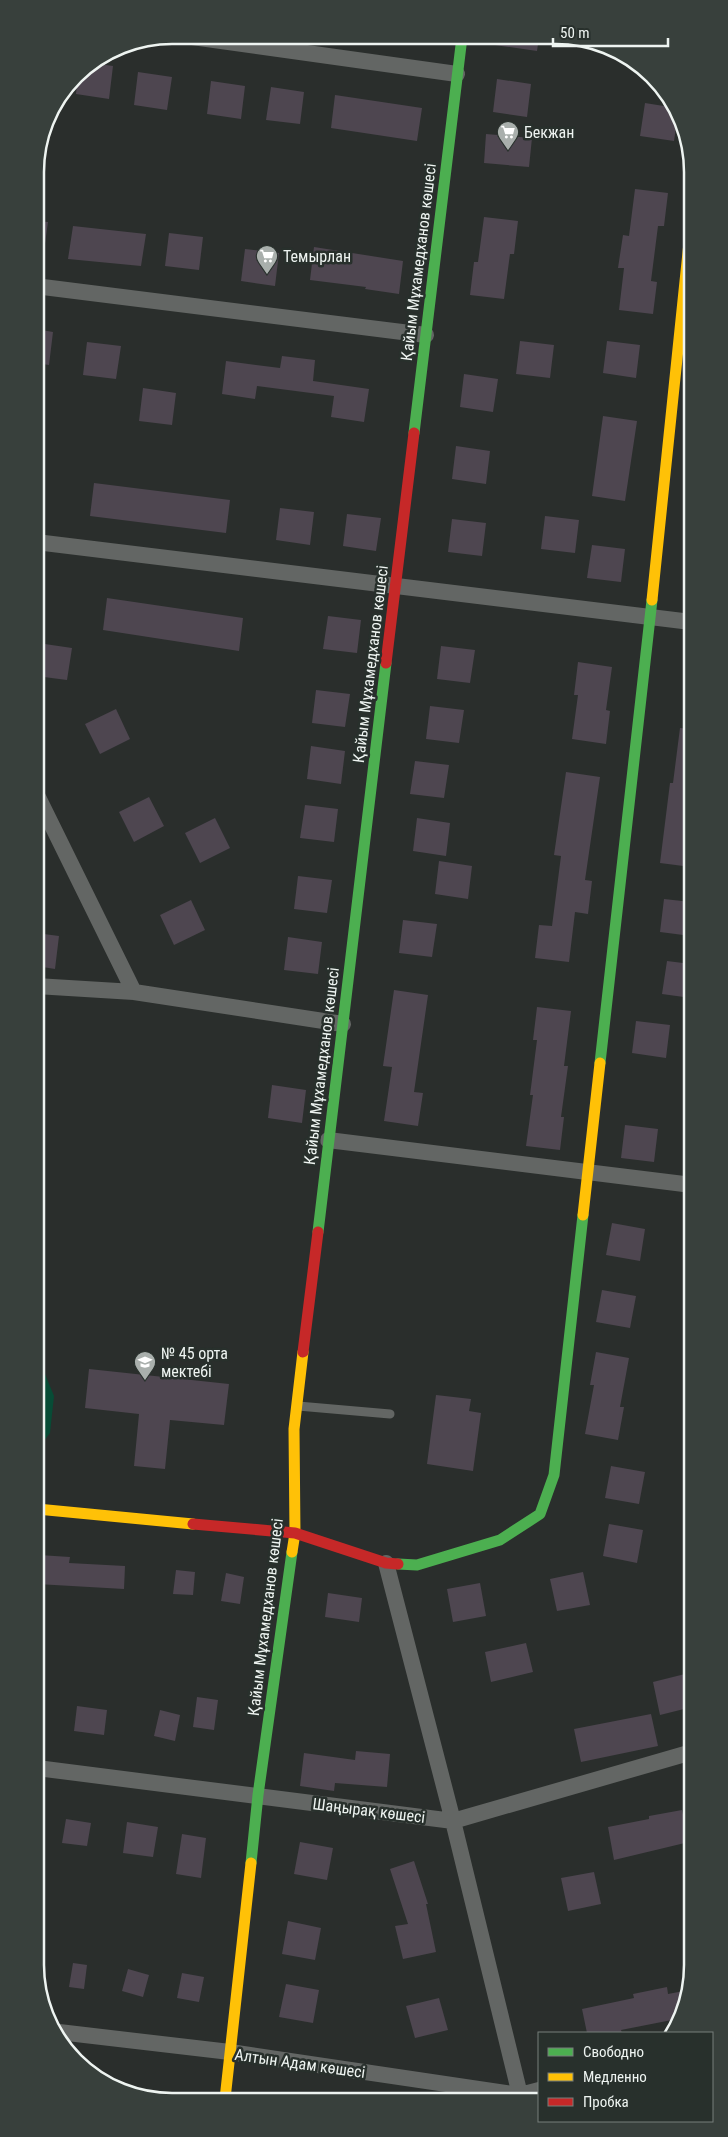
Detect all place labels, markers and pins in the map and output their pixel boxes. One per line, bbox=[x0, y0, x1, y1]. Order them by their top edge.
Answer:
supermarket icon: Бекжан bbox=[496, 120, 520, 151]
place label: Бекжан bbox=[524, 123, 574, 142]
supermarket icon: Темырлан bbox=[255, 244, 279, 275]
place label: Темырлан bbox=[283, 247, 351, 266]
place label: № 45 орта мектебі bbox=[161, 1344, 228, 1381]
school or university icon: № 45 орта мектебі bbox=[133, 1350, 157, 1381]

